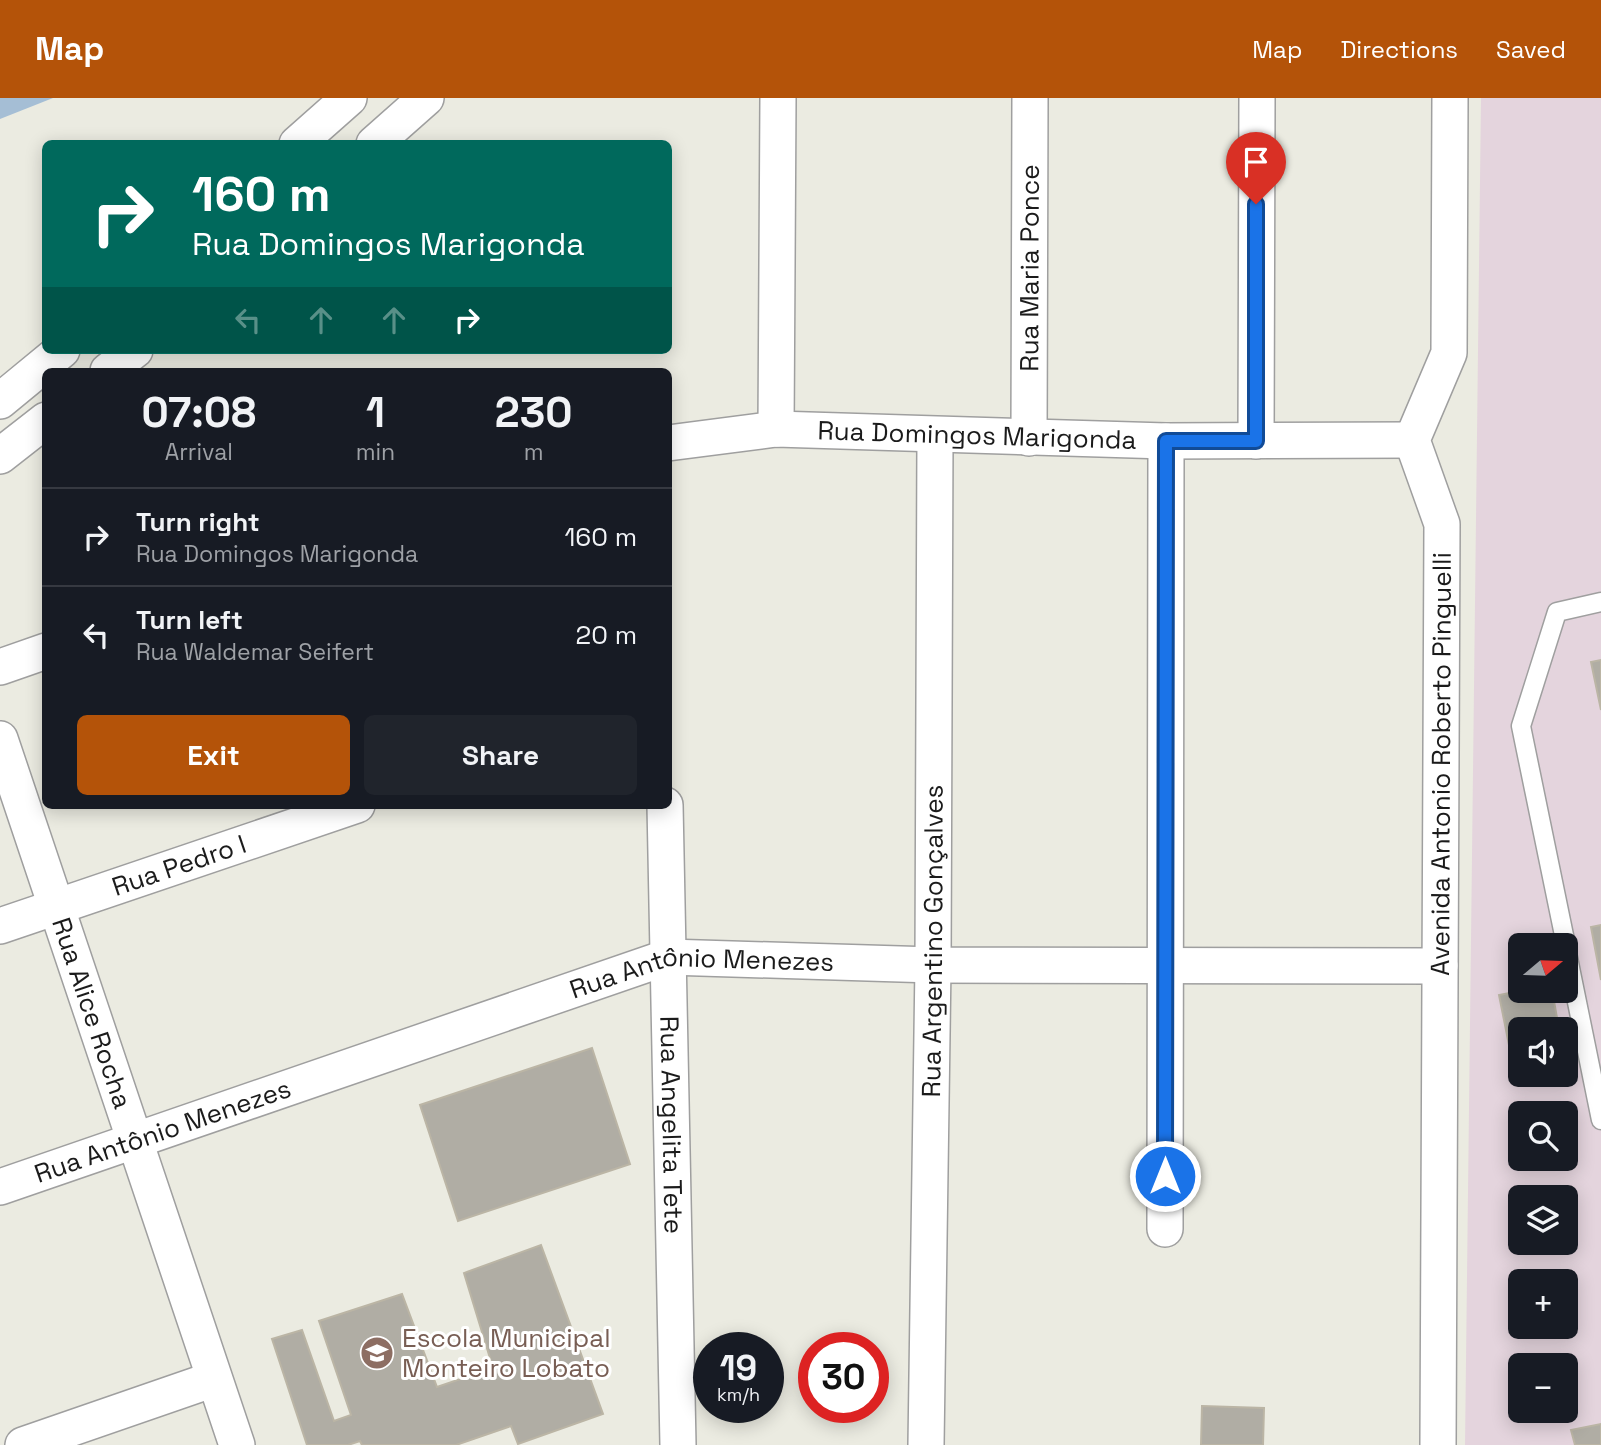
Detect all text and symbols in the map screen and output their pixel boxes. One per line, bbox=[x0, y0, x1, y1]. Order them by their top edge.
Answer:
text: Map bbox=[35, 28, 104, 70]
text: Map bbox=[1252, 34, 1302, 65]
text: Directions bbox=[1340, 34, 1458, 65]
text: Saved bbox=[1496, 34, 1566, 65]
pin bbox=[1226, 132, 1286, 204]
icon: arrive bbox=[1237, 143, 1275, 181]
text: 160 m bbox=[192, 163, 330, 225]
street label: Rua Maria Ponce bbox=[1012, 164, 1047, 372]
icon: right bbox=[77, 168, 168, 259]
text: Rua Domingos Marigonda bbox=[192, 224, 585, 264]
icon: left bbox=[229, 301, 267, 339]
icon: ahead bbox=[302, 301, 340, 339]
icon: ahead bbox=[375, 301, 413, 339]
icon: right bbox=[448, 301, 486, 339]
text: 07:08 bbox=[142, 386, 256, 439]
text: 1 bbox=[366, 386, 385, 439]
text: 230 bbox=[495, 386, 572, 439]
street label: Rua Domingos Marigonda bbox=[817, 413, 1137, 457]
text: Arrival bbox=[165, 437, 233, 467]
text: min bbox=[356, 437, 395, 467]
text: m bbox=[524, 437, 543, 467]
text: Turn right bbox=[136, 505, 260, 539]
icon: right bbox=[77, 518, 115, 556]
text: 160 m bbox=[565, 520, 637, 554]
text: Rua Domingos Marigonda bbox=[136, 539, 418, 569]
street label: Avenida Antonio Roberto Pinguelli bbox=[1423, 552, 1459, 976]
text: Turn left bbox=[136, 603, 243, 637]
icon: left bbox=[77, 616, 115, 654]
text: 20 m bbox=[576, 618, 637, 652]
text: Rua Waldemar Seifert bbox=[136, 637, 374, 667]
button: Exit bbox=[77, 715, 350, 795]
button: Share bbox=[364, 715, 637, 795]
street label: Rua Argentino Gonçalves bbox=[914, 785, 951, 1098]
street label: Rua Pedro I bbox=[107, 827, 251, 904]
street label: Rua Alice Rocha bbox=[44, 913, 140, 1113]
north arrow bbox=[1508, 933, 1578, 1003]
map controls bbox=[1508, 933, 1578, 1423]
street label: Rua Antônio Menezes bbox=[565, 940, 835, 1007]
street label: Rua Angelita Tete bbox=[652, 1016, 691, 1234]
button: sound bbox=[1508, 1017, 1578, 1087]
street label: Rua Antônio Menezes bbox=[30, 1071, 295, 1191]
button: search bbox=[1508, 1101, 1578, 1171]
position arrow bbox=[1128, 1139, 1202, 1213]
button: layers bbox=[1508, 1185, 1578, 1255]
button: + bbox=[1508, 1269, 1578, 1339]
place label: Escola Municipal Monteiro Lobato bbox=[402, 1321, 611, 1385]
speed limit sign: 30 bbox=[798, 1332, 889, 1423]
school or university icon: Escola Municipal Monteiro Lobato bbox=[358, 1334, 396, 1372]
text: 19 bbox=[720, 1346, 757, 1390]
button: − bbox=[1508, 1353, 1578, 1423]
text: km/h bbox=[717, 1383, 760, 1406]

